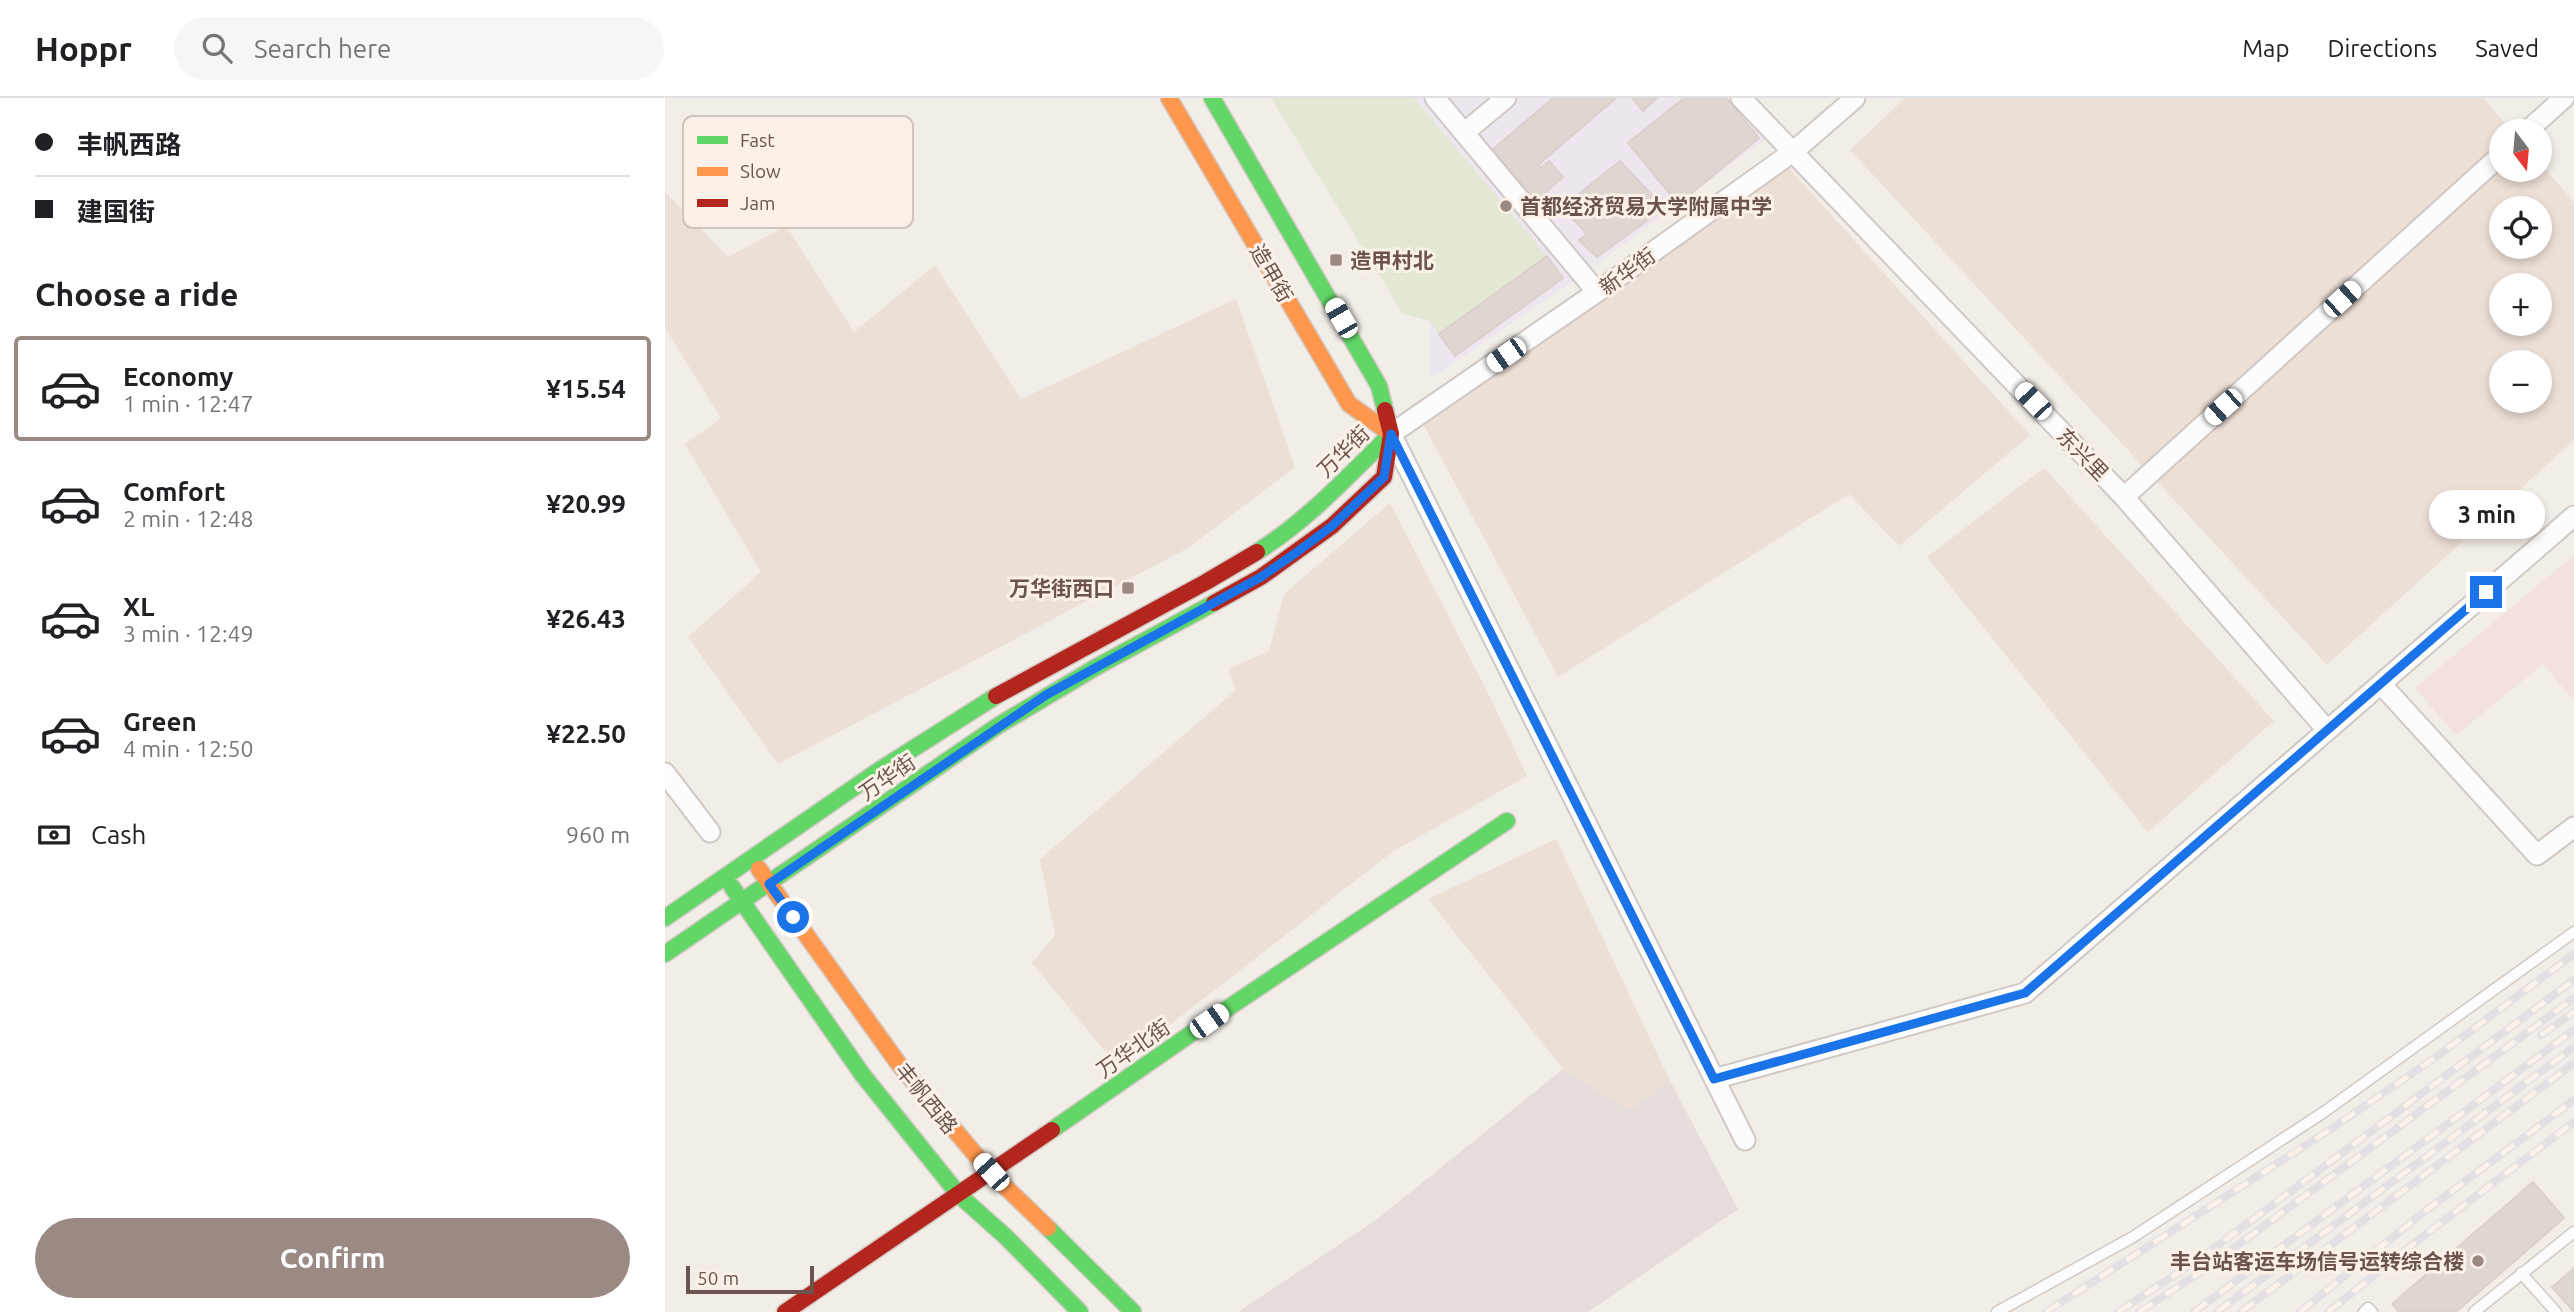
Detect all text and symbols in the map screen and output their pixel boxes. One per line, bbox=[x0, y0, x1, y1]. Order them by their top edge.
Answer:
search box bbox=[174, 17, 664, 80]
icon: search bbox=[198, 29, 236, 67]
text: Hoppr bbox=[35, 30, 132, 67]
text: Search here bbox=[254, 34, 391, 63]
text: Map bbox=[2242, 35, 2289, 62]
text: Directions bbox=[2327, 35, 2437, 62]
text: Saved bbox=[2475, 35, 2539, 62]
legend bbox=[683, 116, 913, 228]
north arrow bbox=[2489, 119, 2551, 182]
map controls bbox=[2489, 119, 2552, 413]
text: Fast bbox=[740, 129, 775, 151]
text: 丰帆西路 bbox=[77, 130, 181, 159]
text: Slow bbox=[740, 160, 781, 182]
text: Jam bbox=[740, 192, 776, 214]
place label: 首都经济贸易大学附属中学 bbox=[1520, 194, 1772, 218]
button: locate bbox=[2489, 196, 2552, 259]
text: 建国街 bbox=[77, 197, 155, 226]
marker: 首都经济贸易大学附属中学 bbox=[1498, 198, 1514, 214]
street label: 造甲街 bbox=[1246, 240, 1298, 306]
street label: 新华街 bbox=[1594, 243, 1660, 299]
place label: 造甲村北 bbox=[1350, 248, 1434, 272]
marker: 造甲村北 bbox=[1328, 252, 1344, 268]
button: + bbox=[2489, 273, 2552, 336]
text: Choose a ride bbox=[35, 276, 238, 312]
car bbox=[2320, 277, 2365, 321]
car bbox=[1322, 295, 1361, 341]
car bbox=[1483, 334, 1530, 376]
button: − bbox=[2489, 350, 2552, 413]
icon: car bbox=[39, 357, 102, 420]
text: Economy bbox=[123, 362, 233, 391]
text: ¥15.54 bbox=[546, 374, 626, 403]
car bbox=[2011, 379, 2056, 423]
car bbox=[2201, 385, 2246, 429]
text: 1 min · 12:47 bbox=[123, 391, 254, 416]
street label: 万华街 bbox=[1312, 420, 1374, 482]
street label: 东兴里 bbox=[2052, 423, 2114, 485]
icon: car bbox=[39, 472, 102, 535]
text: Comfort bbox=[123, 477, 226, 506]
text: ¥20.99 bbox=[546, 489, 626, 518]
callout: 3 min bbox=[2428, 490, 2544, 540]
text: 3 min bbox=[2458, 502, 2516, 527]
text: 2 min · 12:48 bbox=[123, 506, 254, 531]
place label: 万华街西口 bbox=[1009, 576, 1114, 600]
route end bbox=[2470, 576, 2502, 608]
marker: 万华街西口 bbox=[1120, 580, 1136, 596]
icon: car bbox=[39, 587, 102, 650]
text: XL bbox=[123, 592, 154, 621]
text: ¥26.43 bbox=[546, 604, 626, 633]
text: 3 min · 12:49 bbox=[123, 621, 254, 646]
icon: car bbox=[39, 702, 102, 765]
text: Green bbox=[123, 707, 197, 736]
text: ¥22.50 bbox=[546, 719, 626, 748]
text: 4 min · 12:50 bbox=[123, 736, 254, 761]
street label: 万华街 bbox=[854, 749, 920, 805]
icon: cash bbox=[35, 816, 73, 854]
text: Cash bbox=[91, 820, 146, 849]
text: 960 m bbox=[566, 822, 630, 847]
route start bbox=[777, 901, 809, 933]
car bbox=[1186, 1000, 1233, 1042]
street label: 万华北街 bbox=[1092, 1014, 1174, 1082]
street label: 丰帆西路 bbox=[891, 1058, 963, 1138]
car bbox=[970, 1149, 1013, 1195]
button: Confirm bbox=[35, 1218, 630, 1298]
place label: 丰台站客运车场信号运转综合楼 bbox=[2170, 1249, 2464, 1273]
marker: 丰台站客运车场信号运转综合楼 bbox=[2470, 1253, 2486, 1269]
scale bar bbox=[686, 1263, 814, 1295]
text: 50 m bbox=[697, 1267, 739, 1289]

